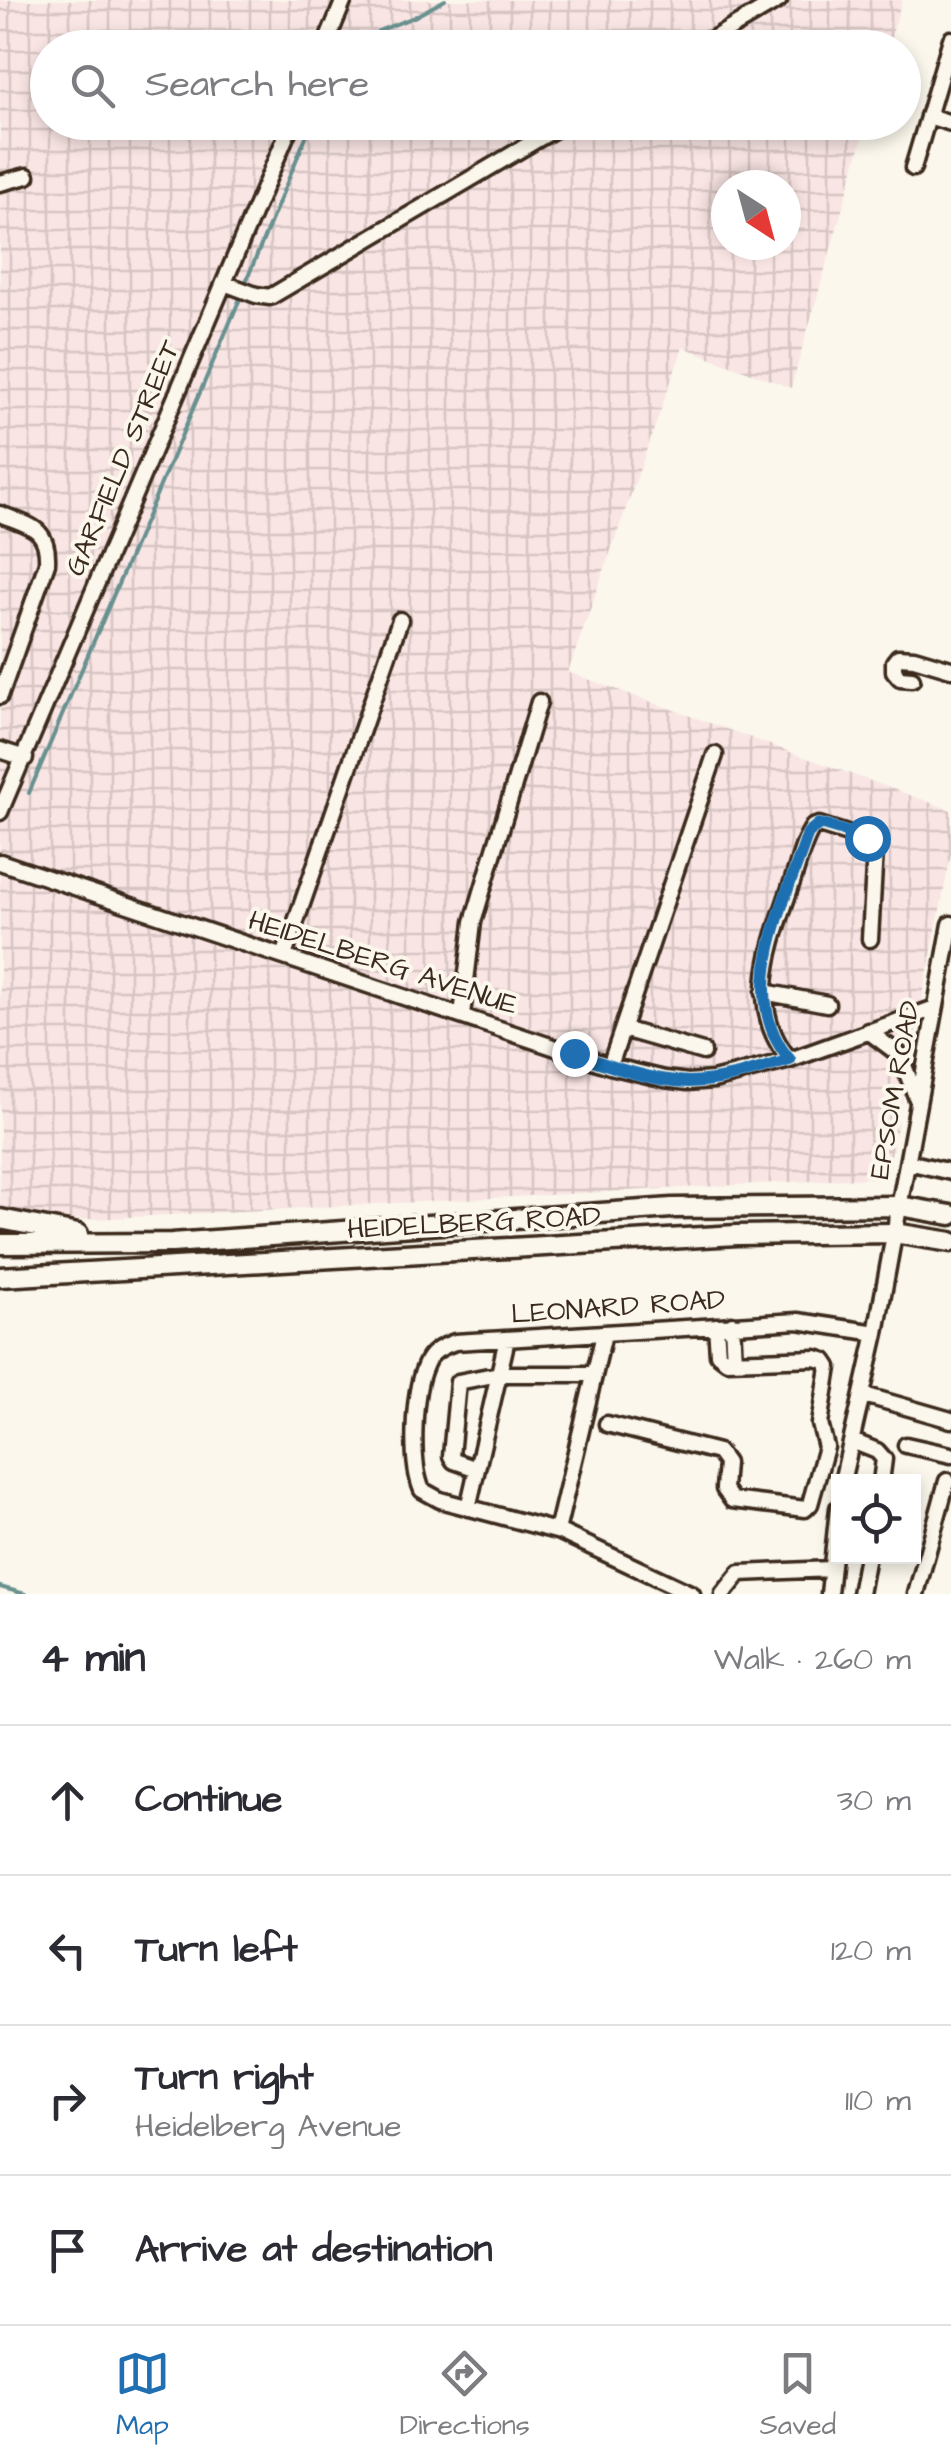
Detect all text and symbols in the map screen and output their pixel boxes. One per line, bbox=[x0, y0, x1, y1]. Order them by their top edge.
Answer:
search box bbox=[30, 30, 921, 140]
icon: search bbox=[65, 58, 120, 113]
text: Search here bbox=[145, 59, 369, 111]
north arrow bbox=[711, 170, 801, 260]
street label: GARFIELD STREET bbox=[56, 334, 190, 582]
route start bbox=[845, 816, 891, 862]
street label: HEIDELBERG AVENUE bbox=[243, 901, 523, 1025]
street label: EPSOM ROAD bbox=[860, 998, 930, 1182]
route end bbox=[552, 1031, 598, 1077]
street label: HEIDELBERG ROAD bbox=[346, 1197, 602, 1249]
street label: LEONARD ROAD bbox=[510, 1280, 726, 1334]
map controls bbox=[831, 1474, 921, 1564]
button: locate bbox=[831, 1474, 921, 1564]
text: 4 min bbox=[40, 1630, 145, 1688]
text: Walk · 260 m bbox=[714, 1637, 911, 1682]
icon: ahead bbox=[40, 1773, 95, 1828]
text: Continue bbox=[135, 1774, 282, 1826]
text: 30 m bbox=[837, 1778, 911, 1823]
icon: left bbox=[40, 1923, 95, 1978]
text: Turn left bbox=[135, 1924, 298, 1976]
text: 120 m bbox=[831, 1928, 911, 1973]
text: Turn right bbox=[135, 2052, 314, 2104]
icon: right bbox=[40, 2073, 95, 2128]
text: 110 m bbox=[845, 2078, 911, 2123]
text: Heidelberg Avenue bbox=[135, 2104, 402, 2149]
icon: arrive bbox=[40, 2223, 95, 2278]
text: Arrive at destination bbox=[135, 2224, 492, 2276]
tab: Map bbox=[115, 2346, 170, 2445]
tab: Directions bbox=[400, 2346, 530, 2445]
tab: Saved bbox=[760, 2346, 836, 2445]

